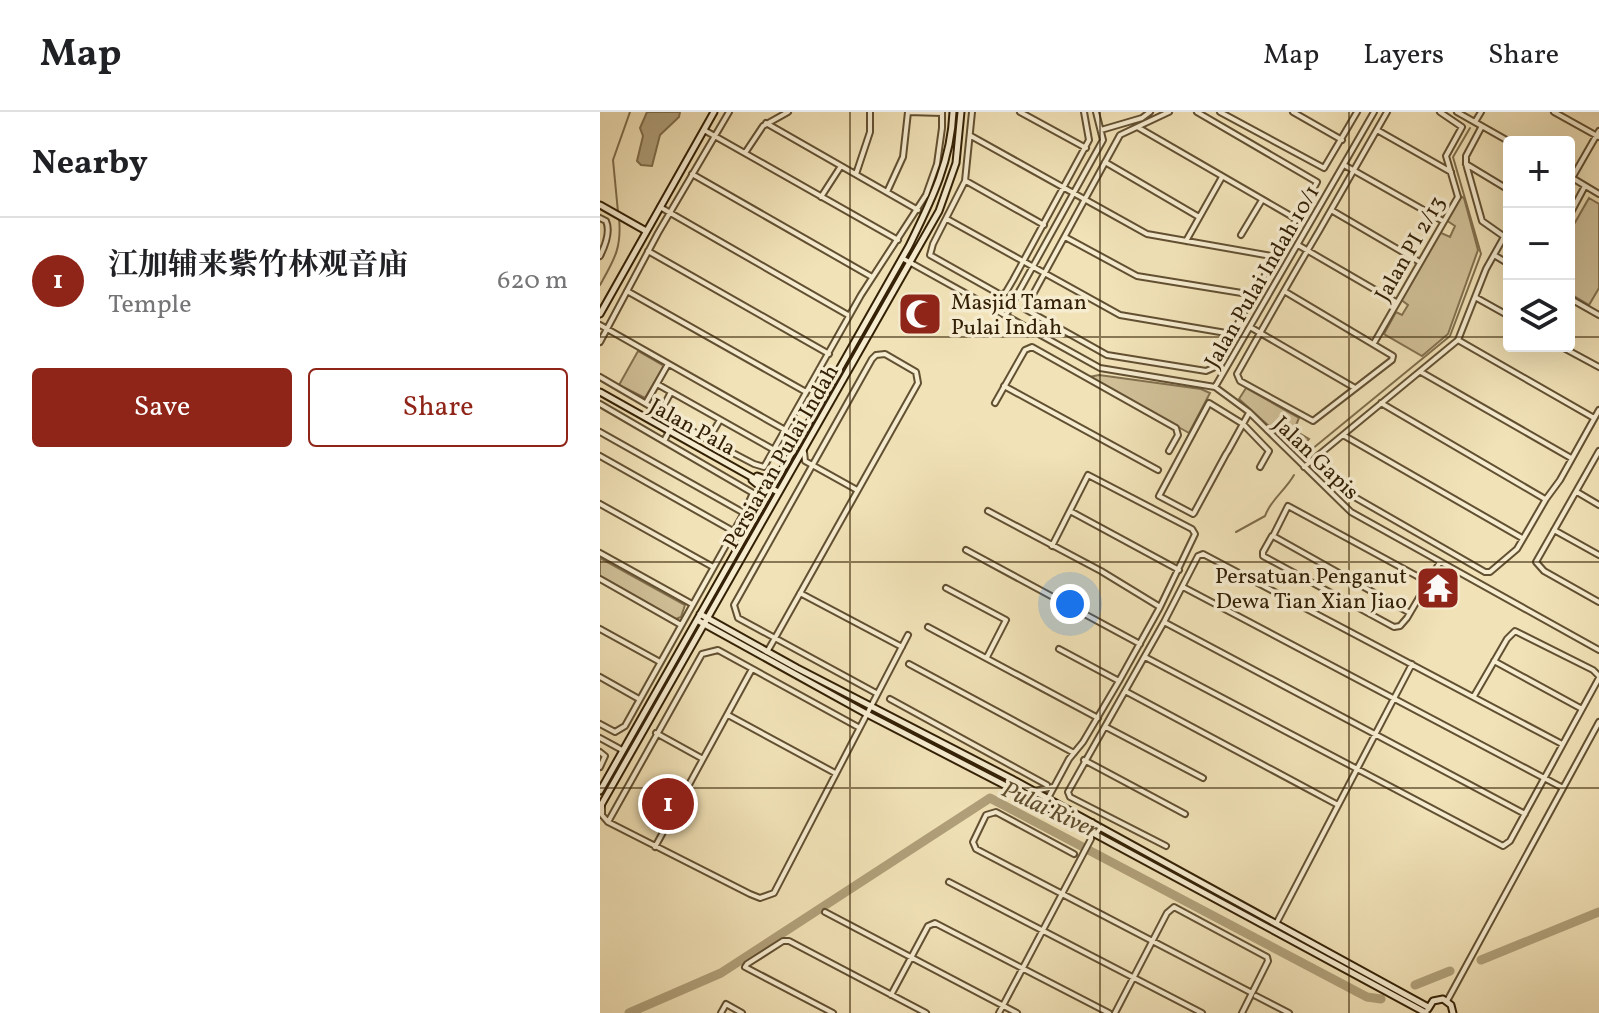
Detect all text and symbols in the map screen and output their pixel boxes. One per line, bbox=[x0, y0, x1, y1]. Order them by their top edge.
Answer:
text: Map bbox=[40, 29, 121, 82]
text: Map bbox=[1263, 36, 1319, 75]
text: Layers bbox=[1363, 36, 1444, 75]
text: Share bbox=[1488, 36, 1559, 75]
map controls bbox=[1503, 136, 1575, 352]
button: + bbox=[1503, 136, 1575, 208]
text: Nearby bbox=[32, 141, 148, 188]
street label: Jalan Pulai Indah 10/1 bbox=[1198, 180, 1328, 374]
street label: Jalan PI 2/13 bbox=[1368, 191, 1454, 308]
button: − bbox=[1503, 208, 1575, 280]
text: 江加辅来紫竹林观音庙 bbox=[108, 245, 408, 287]
text: 1 bbox=[53, 263, 63, 299]
text: 620 m bbox=[497, 263, 568, 299]
button: layers bbox=[1503, 280, 1575, 352]
text: Temple bbox=[108, 287, 191, 323]
place label: Masjid Taman Pulai Indah bbox=[951, 288, 1087, 344]
mosque icon: Masjid Taman Pulai Indah bbox=[896, 290, 944, 338]
street label: Persiaran Pulai Indah bbox=[717, 360, 848, 555]
button: Save bbox=[32, 368, 292, 447]
button: Share bbox=[308, 368, 568, 447]
street label: Jalan Pala bbox=[643, 392, 741, 465]
street label: Jalan Gapis bbox=[1265, 410, 1365, 508]
place label: Persatuan Penganut Dewa Tian Xian Jiao bbox=[1215, 562, 1407, 618]
temple icon: Persatuan Penganut Dewa Tian Xian Jiao bbox=[1414, 564, 1462, 612]
your location bbox=[1050, 584, 1090, 624]
pin: 1 bbox=[642, 774, 694, 834]
water label: Pulai River bbox=[995, 774, 1104, 848]

